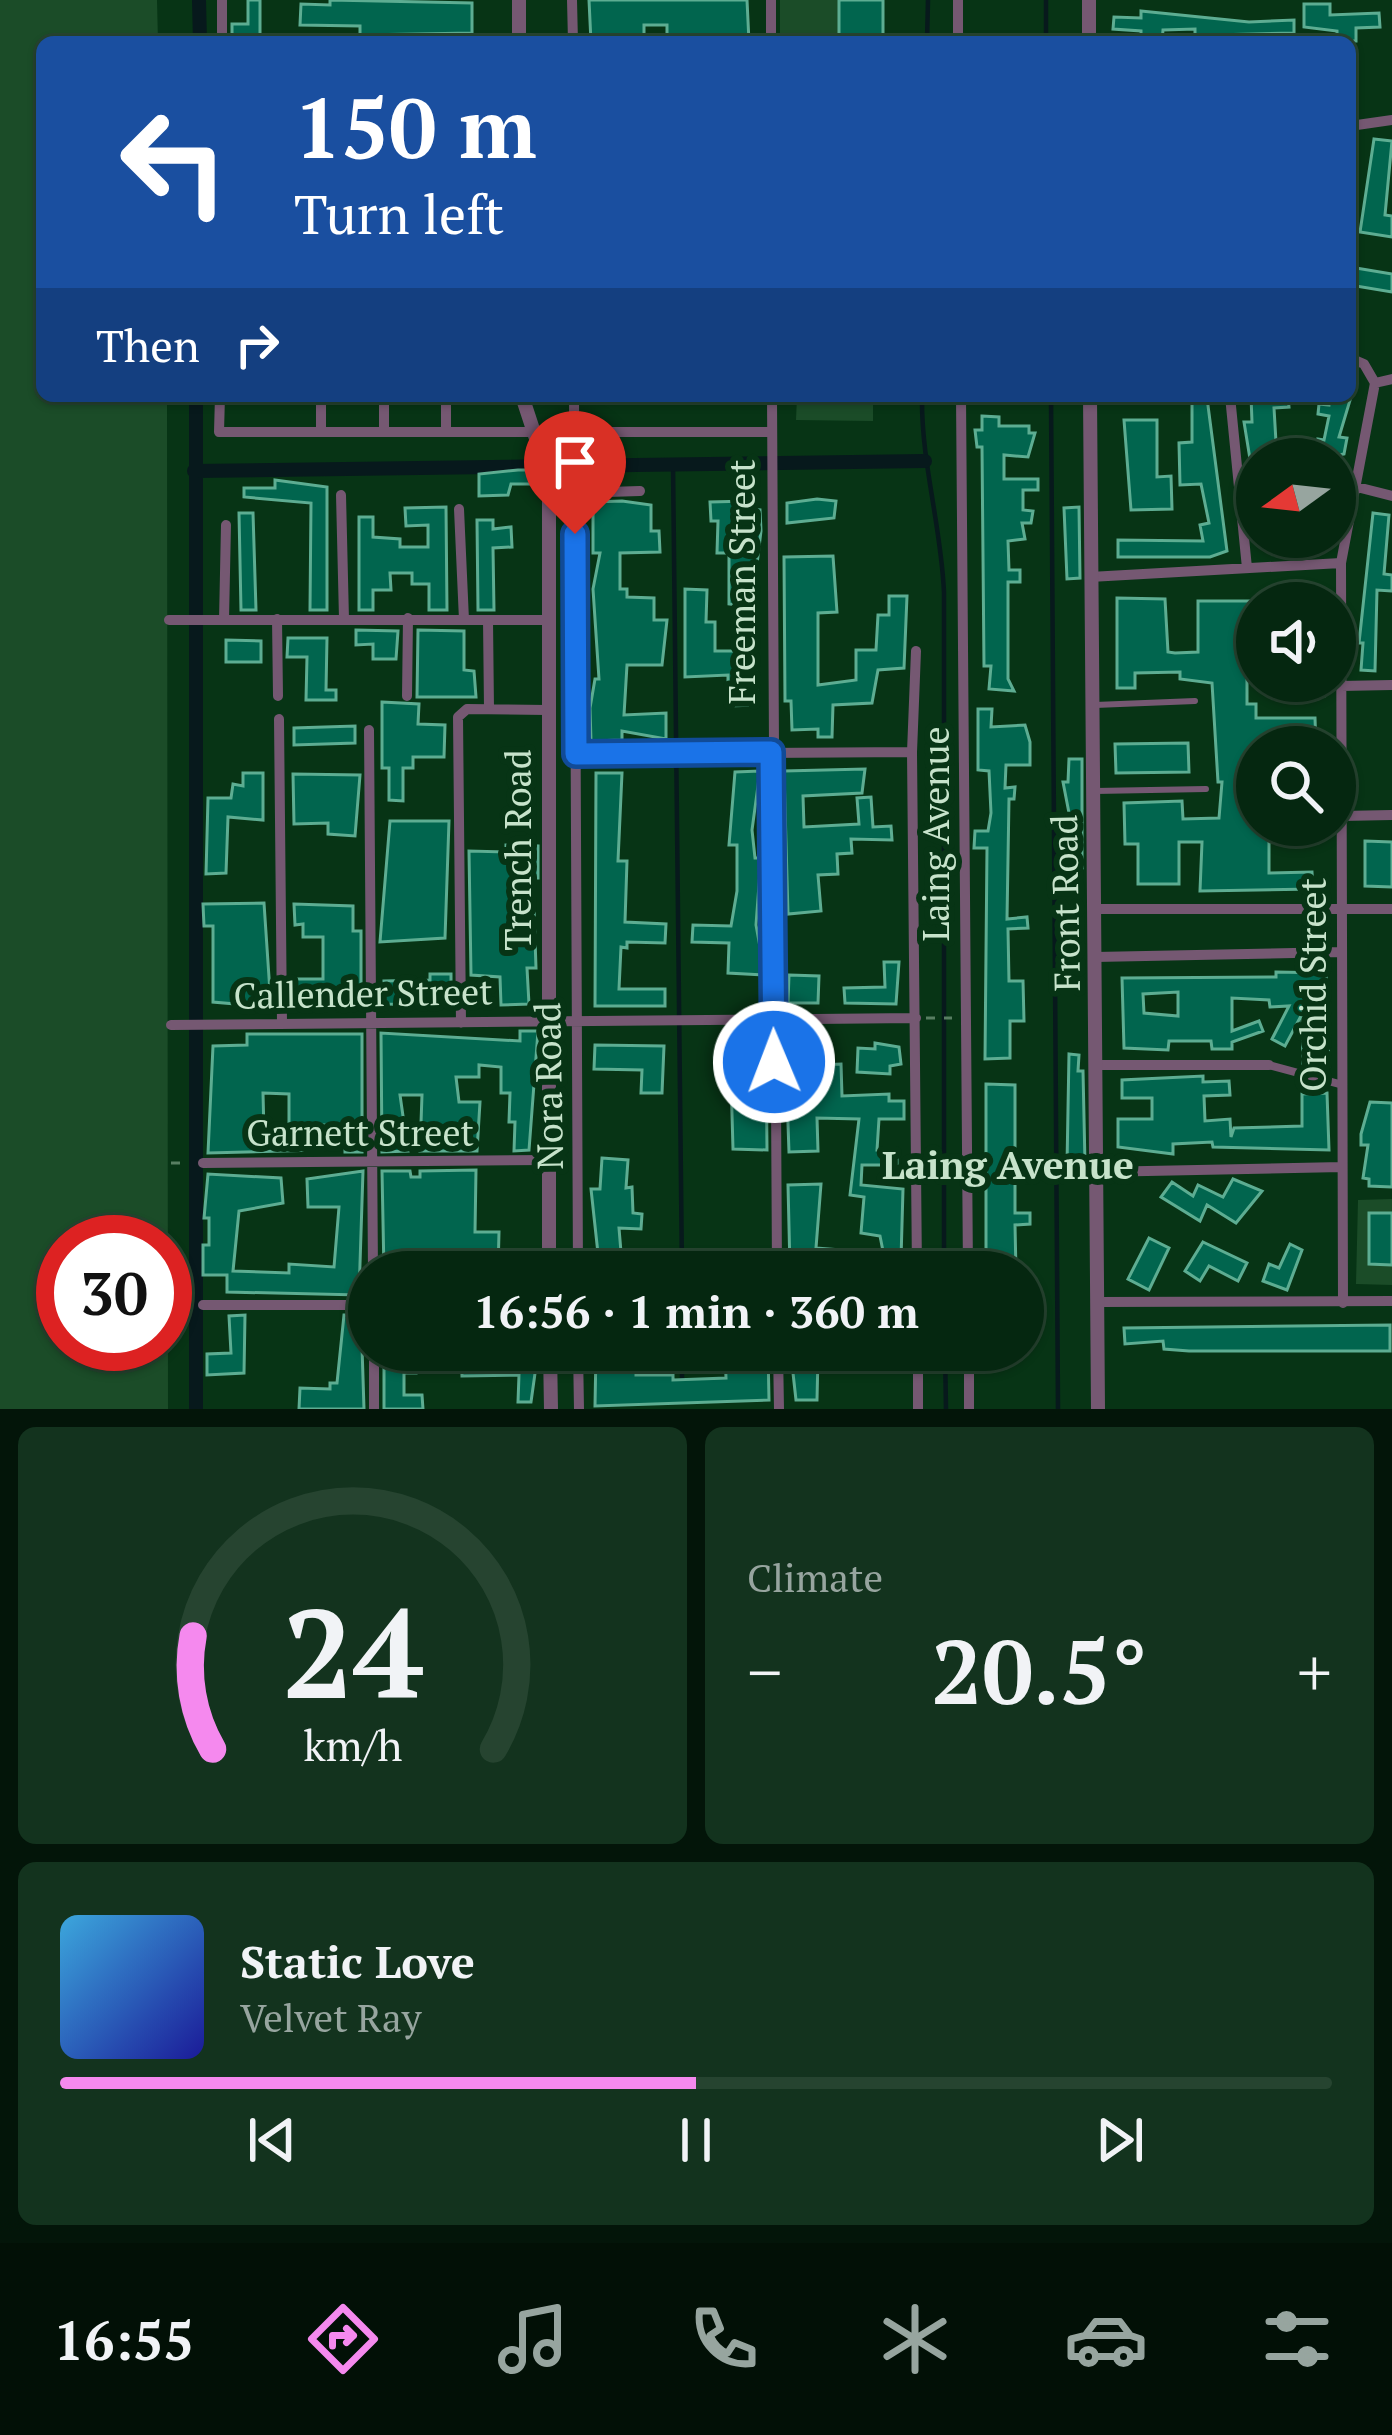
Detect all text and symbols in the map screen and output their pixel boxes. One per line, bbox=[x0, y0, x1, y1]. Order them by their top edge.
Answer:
text: 150 m bbox=[294, 71, 537, 182]
icon: left bbox=[96, 84, 252, 240]
text: Turn left bbox=[294, 178, 504, 249]
icon: right bbox=[224, 312, 290, 378]
text: Then bbox=[96, 315, 200, 375]
pin bbox=[524, 411, 626, 534]
icon: arrive bbox=[542, 429, 608, 495]
north arrow bbox=[1236, 438, 1356, 558]
map controls bbox=[1236, 438, 1356, 846]
street label: Freeman Street bbox=[718, 459, 765, 705]
button: sound bbox=[1236, 582, 1356, 702]
street label: Laing Avenue bbox=[912, 726, 959, 942]
button: search bbox=[1236, 726, 1356, 846]
street label: Trench Road bbox=[494, 749, 541, 951]
street label: Front Road bbox=[1040, 814, 1090, 992]
street label: Orchid Street bbox=[1289, 878, 1336, 1092]
street label: Callender Street bbox=[233, 967, 493, 1019]
position arrow bbox=[711, 999, 837, 1125]
street label: Nora Road bbox=[523, 1002, 573, 1170]
street label: Garnett Street bbox=[246, 1109, 474, 1156]
district label: Laing Avenue bbox=[882, 1138, 1134, 1190]
speed limit sign: 30 bbox=[36, 1215, 192, 1371]
text: 16:56 · 1 min · 360 m bbox=[473, 1281, 919, 1341]
text: Climate bbox=[747, 1551, 883, 1603]
text: 24 bbox=[282, 1568, 423, 1734]
text: 20.5° bbox=[931, 1610, 1148, 1730]
text: − bbox=[747, 1627, 782, 1715]
text: + bbox=[1297, 1627, 1332, 1715]
text: km/h bbox=[303, 1715, 402, 1772]
text: Static Love bbox=[240, 1931, 475, 1991]
text: Velvet Ray bbox=[240, 1991, 421, 2043]
icon: previous bbox=[239, 2107, 305, 2173]
icon: pause bbox=[663, 2107, 729, 2173]
icon: next bbox=[1087, 2107, 1153, 2173]
icon: directions bbox=[301, 2297, 385, 2381]
icon: music bbox=[491, 2297, 575, 2381]
icon: phone bbox=[682, 2297, 766, 2381]
icon: climate bbox=[873, 2297, 957, 2381]
icon: car bbox=[1064, 2297, 1148, 2381]
icon: filters bbox=[1255, 2297, 1339, 2381]
text: 16:55 bbox=[53, 2304, 194, 2375]

